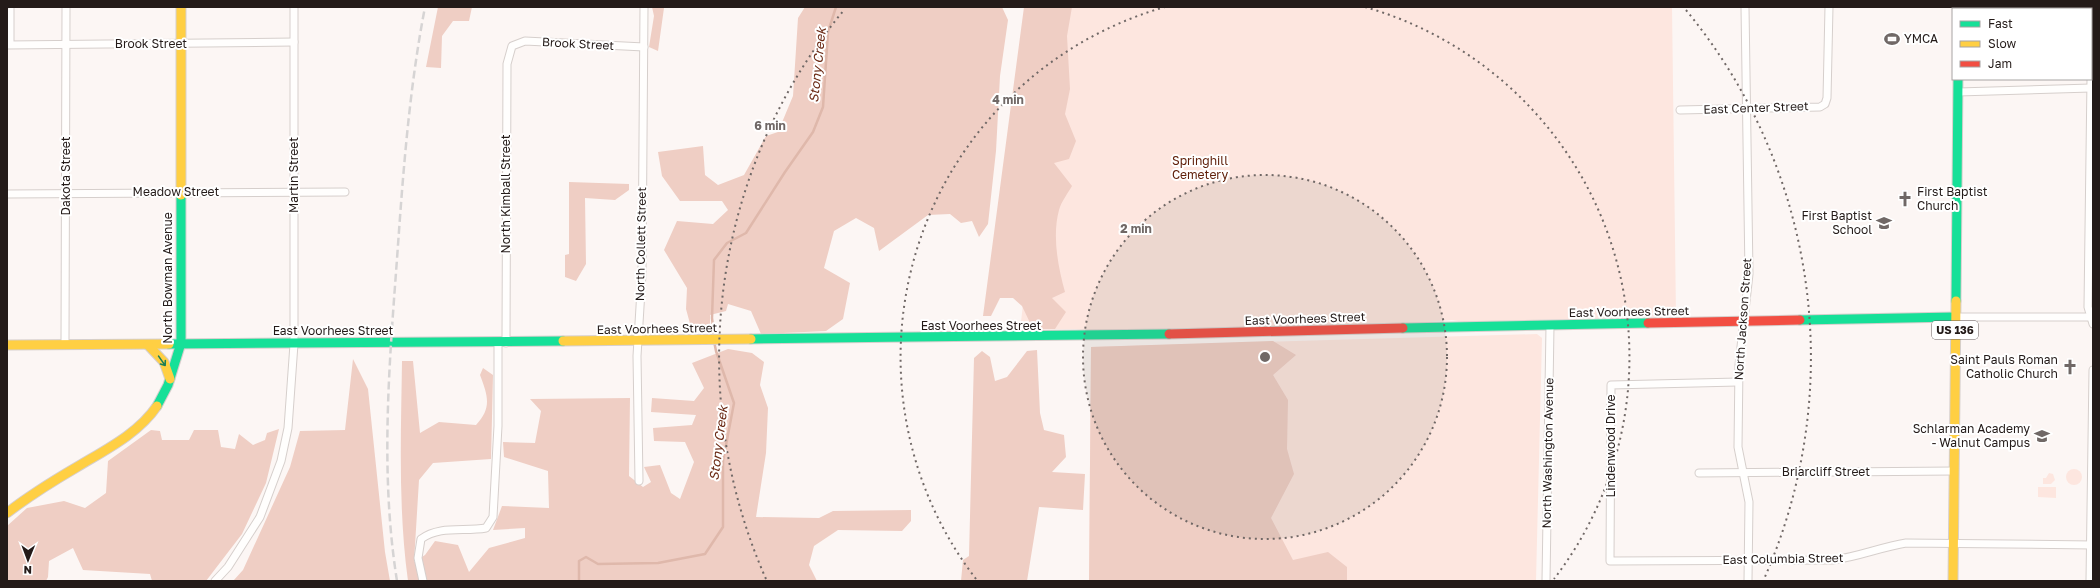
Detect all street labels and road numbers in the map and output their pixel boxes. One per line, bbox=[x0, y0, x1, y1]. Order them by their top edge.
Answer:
street label: Brook Street bbox=[542, 34, 615, 53]
street label: Brook Street bbox=[115, 36, 187, 51]
street label: East Center Street bbox=[1703, 98, 1809, 117]
street label: North Kimball Street bbox=[498, 134, 513, 253]
street label: Dakota Street bbox=[58, 136, 73, 216]
street label: Martin Street bbox=[286, 137, 301, 213]
street label: Meadow Street bbox=[133, 184, 220, 199]
street label: North Collett Street bbox=[632, 187, 649, 301]
street label: North Bowman Avenue bbox=[160, 212, 175, 344]
street label: North Jackson Street bbox=[1731, 257, 1754, 381]
street label: East Voorhees Street bbox=[1569, 303, 1690, 320]
street label: East Voorhees Street bbox=[1244, 309, 1366, 328]
street label: East Voorhees Street bbox=[921, 318, 1042, 333]
street label: East Voorhees Street bbox=[597, 320, 718, 337]
road number: US 136 bbox=[1932, 321, 1978, 339]
street label: East Voorhees Street bbox=[273, 323, 394, 338]
street label: North Washington Avenue bbox=[1539, 377, 1556, 528]
street label: Lindenwood Drive bbox=[1603, 394, 1618, 498]
street label: Briarcliff Street bbox=[1782, 464, 1870, 479]
street label: East Columbia Street bbox=[1722, 550, 1844, 567]

